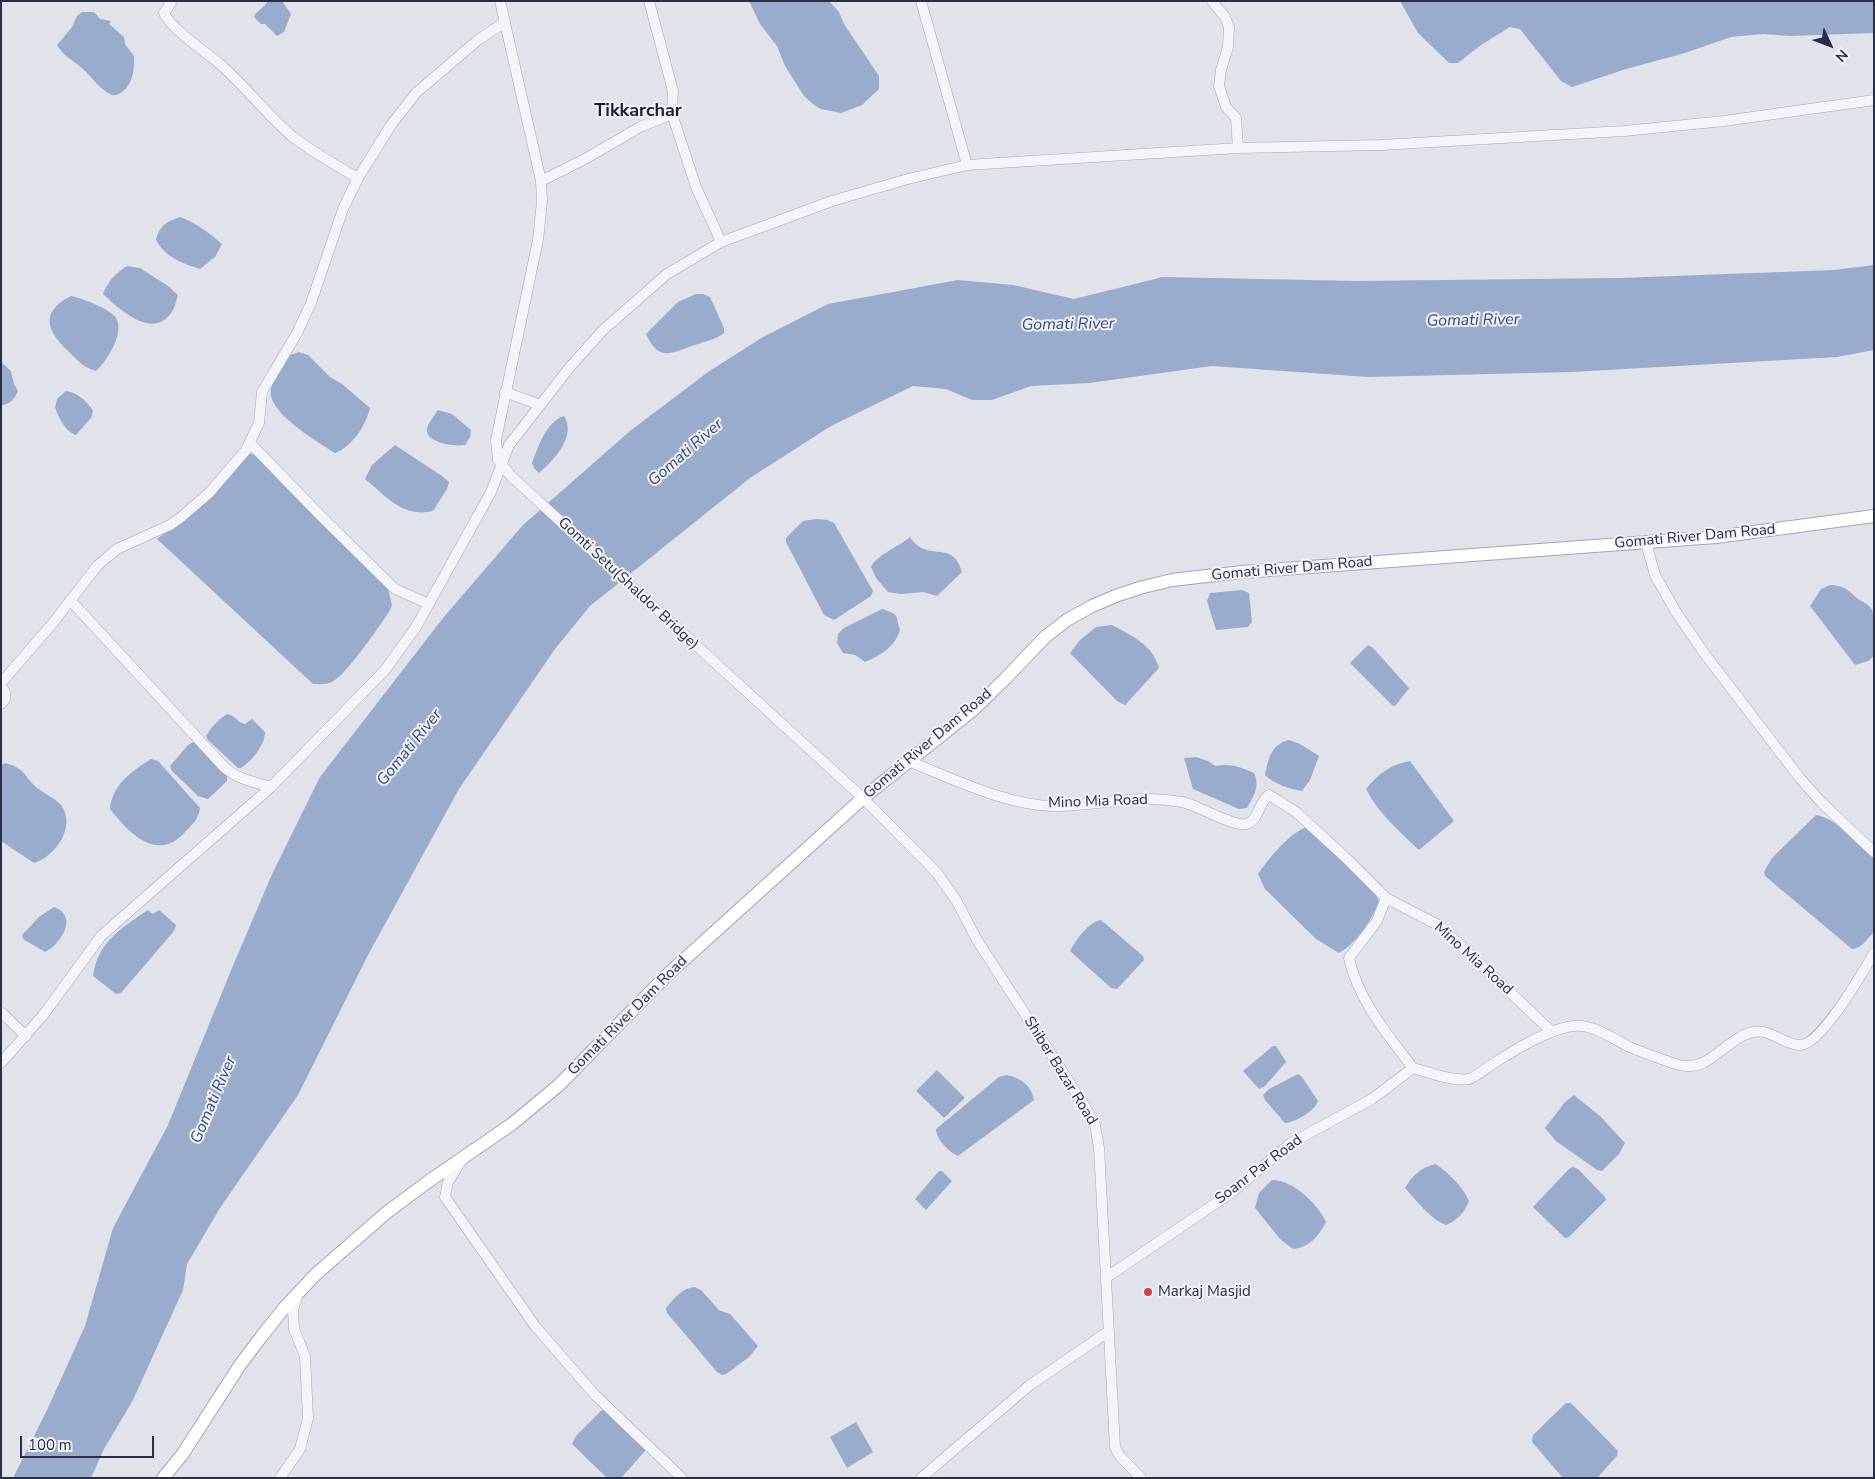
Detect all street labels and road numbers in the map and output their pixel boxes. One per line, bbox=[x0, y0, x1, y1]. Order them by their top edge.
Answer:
street label: Gomti Setu(Shaldor Bridge) bbox=[554, 514, 702, 654]
street label: Gomati River Dam Road bbox=[1614, 521, 1776, 553]
street label: Gomati River Dam Road bbox=[1211, 553, 1373, 585]
street label: Gomati River Dam Road bbox=[860, 685, 996, 803]
street label: Mino Mia Road bbox=[1048, 791, 1148, 813]
street label: Mino Mia Road bbox=[1430, 919, 1516, 999]
street label: Gomati River Dam Road bbox=[564, 952, 692, 1080]
street label: Shiber Bazar Road bbox=[1019, 1014, 1101, 1128]
street label: Soanr Par Road bbox=[1212, 1131, 1306, 1209]

